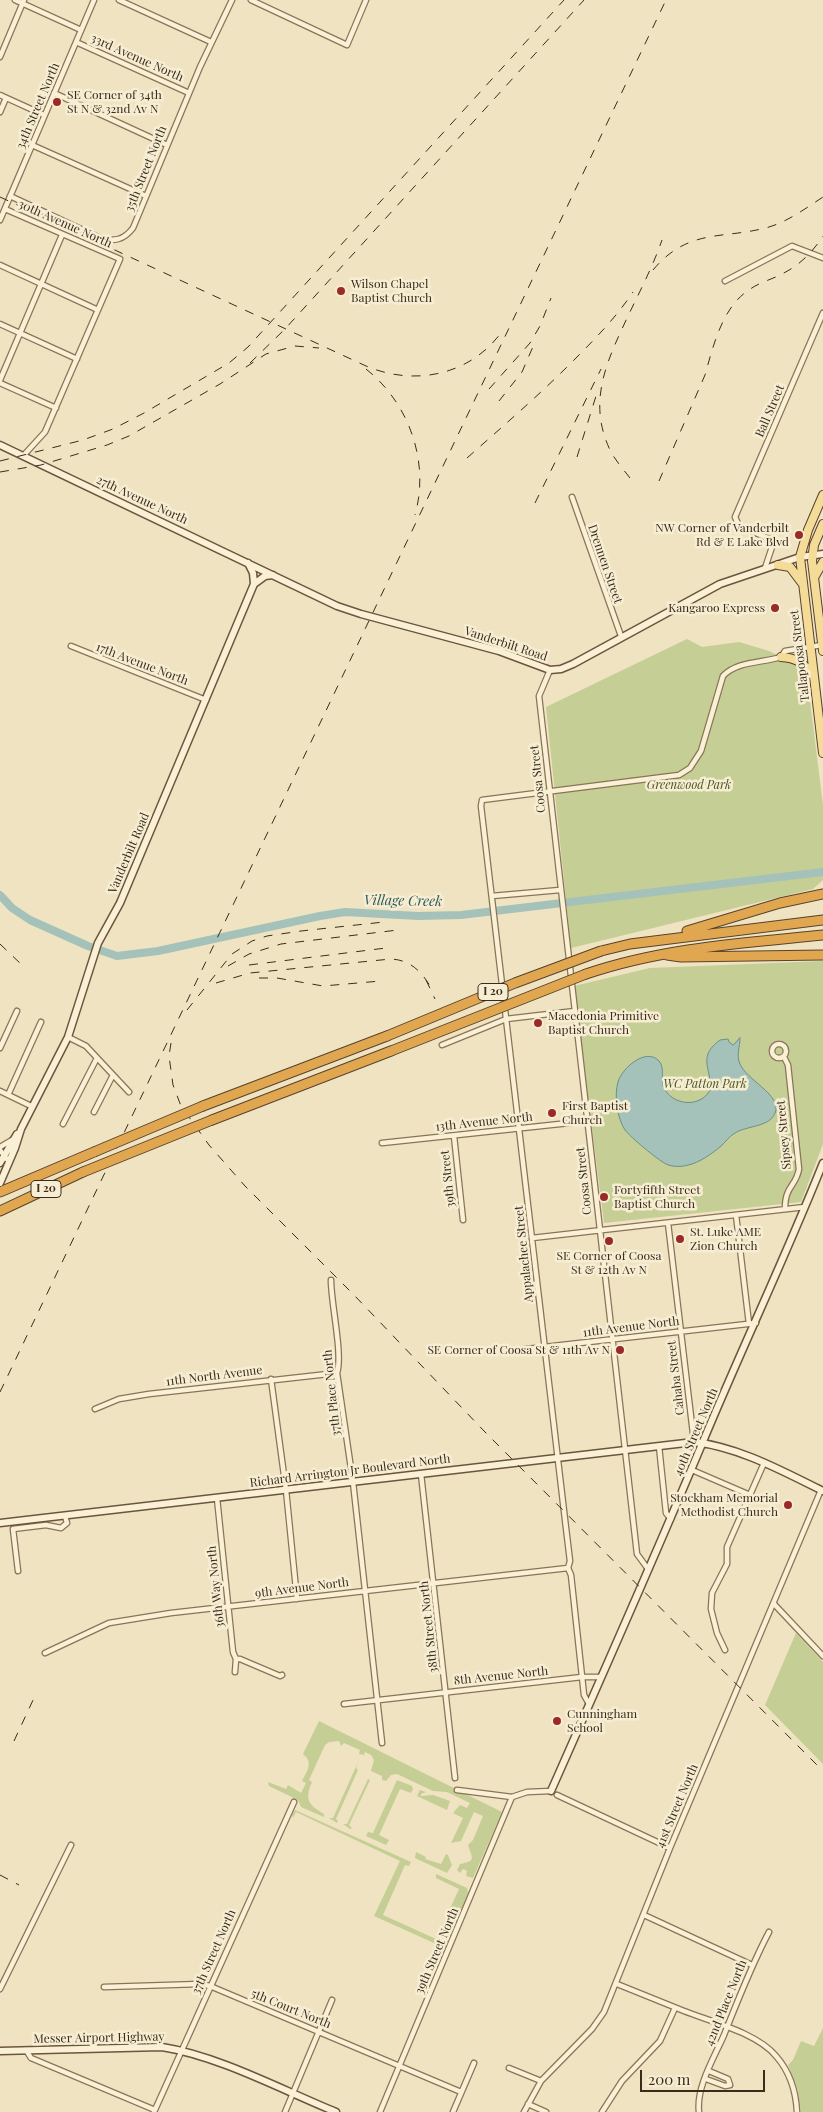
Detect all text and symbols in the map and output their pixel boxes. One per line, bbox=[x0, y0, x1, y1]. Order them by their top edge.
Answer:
street label: 33rd Avenue North bbox=[88, 31, 186, 85]
street label: 34th Street North bbox=[13, 61, 63, 151]
place label: SE Corner of 34th St N & 32nd Av N bbox=[67, 88, 162, 116]
marker: SE Corner of 34th St N & 32nd Av N bbox=[51, 96, 63, 108]
street label: 35th Street North bbox=[122, 124, 170, 214]
street label: 30th Avenue North bbox=[16, 197, 114, 251]
place label: Wilson Chapel Baptist Church bbox=[351, 277, 432, 305]
marker: Wilson Chapel Baptist Church bbox=[335, 285, 347, 297]
street label: Ball Street bbox=[753, 383, 787, 439]
street label: 27th Avenue North bbox=[94, 473, 190, 527]
place label: NW Corner of Vanderbilt Rd & E Lake Blvd bbox=[655, 521, 789, 549]
street label: Drennen Street bbox=[585, 523, 625, 605]
marker: NW Corner of Vanderbilt Rd & E Lake Blvd bbox=[793, 529, 805, 541]
place label: Kangaroo Express bbox=[668, 601, 765, 615]
marker: Kangaroo Express bbox=[769, 602, 781, 614]
street label: Tallapoosa Street bbox=[787, 609, 813, 703]
street label: Vanderbilt Road bbox=[463, 624, 549, 664]
street label: 17th Avenue North bbox=[94, 640, 190, 688]
street label: Coosa Street bbox=[527, 744, 549, 814]
park label: Greenwood Park bbox=[647, 778, 731, 792]
street label: Vanderbilt Road bbox=[106, 810, 152, 896]
water label: Village Creek bbox=[364, 892, 442, 910]
road number: I 20 bbox=[478, 984, 508, 1000]
place label: Macedonia Primitive Baptist Church bbox=[548, 1009, 659, 1037]
marker: Macedonia Primitive Baptist Church bbox=[532, 1017, 544, 1029]
park label: WC Patton Park bbox=[663, 1077, 747, 1091]
place label: First Baptist Church bbox=[562, 1099, 628, 1127]
street label: Sipsey Street bbox=[774, 1100, 794, 1170]
marker: First Baptist Church bbox=[546, 1107, 558, 1119]
street label: 13th Avenue North bbox=[435, 1110, 533, 1134]
street label: Coosa Street bbox=[573, 1146, 595, 1216]
street label: 39th Street bbox=[438, 1149, 458, 1209]
road number: I 20 bbox=[31, 1180, 61, 1198]
place label: Fortyfifth Street Baptist Church bbox=[614, 1183, 701, 1211]
marker: Fortyfifth Street Baptist Church bbox=[598, 1191, 610, 1203]
street label: Appalachee Street bbox=[512, 1205, 536, 1303]
place label: St. Luke AME Zion Church bbox=[690, 1225, 761, 1253]
marker: St. Luke AME Zion Church bbox=[674, 1233, 686, 1245]
marker: SE Corner of Coosa St & 12th Av N bbox=[603, 1235, 615, 1247]
place label: SE Corner of Coosa St & 12th Av N bbox=[557, 1249, 661, 1277]
street label: 11th Avenue North bbox=[582, 1314, 680, 1340]
street label: Cahaba Street bbox=[664, 1340, 688, 1416]
place label: SE Corner of Coosa St & 11th Av N bbox=[427, 1343, 610, 1357]
marker: SE Corner of Coosa St & 11th Av N bbox=[614, 1344, 626, 1356]
street label: 37th Place North bbox=[320, 1349, 344, 1437]
street label: 11th North Avenue bbox=[165, 1363, 263, 1389]
street label: 40th Street North bbox=[671, 1386, 721, 1478]
street label: Richard Arrington Jr Boulevard North bbox=[249, 1452, 451, 1490]
place label: Stockham Memorial Methodist Church bbox=[670, 1491, 778, 1519]
marker: Stockham Memorial Methodist Church bbox=[782, 1499, 794, 1511]
street label: 36th Way North bbox=[205, 1545, 227, 1629]
street label: 9th Avenue North bbox=[254, 1575, 350, 1601]
street label: 38th Street North bbox=[417, 1580, 441, 1674]
street label: 8th Avenue North bbox=[453, 1664, 549, 1688]
place label: Cunningham School bbox=[567, 1707, 637, 1735]
marker: Cunningham School bbox=[551, 1715, 563, 1727]
street label: 41st Street North bbox=[653, 1762, 701, 1850]
street label: 39th Street North bbox=[412, 1906, 462, 1996]
street label: 37th Street North bbox=[189, 1907, 239, 1997]
street label: 42nd Place North bbox=[702, 1958, 750, 2048]
street label: 5th Court North bbox=[249, 1986, 333, 2032]
street label: Messer Airport Highway bbox=[33, 2030, 165, 2046]
scale bar bbox=[643, 2060, 768, 2092]
text: 200 m bbox=[648, 2069, 690, 2089]

